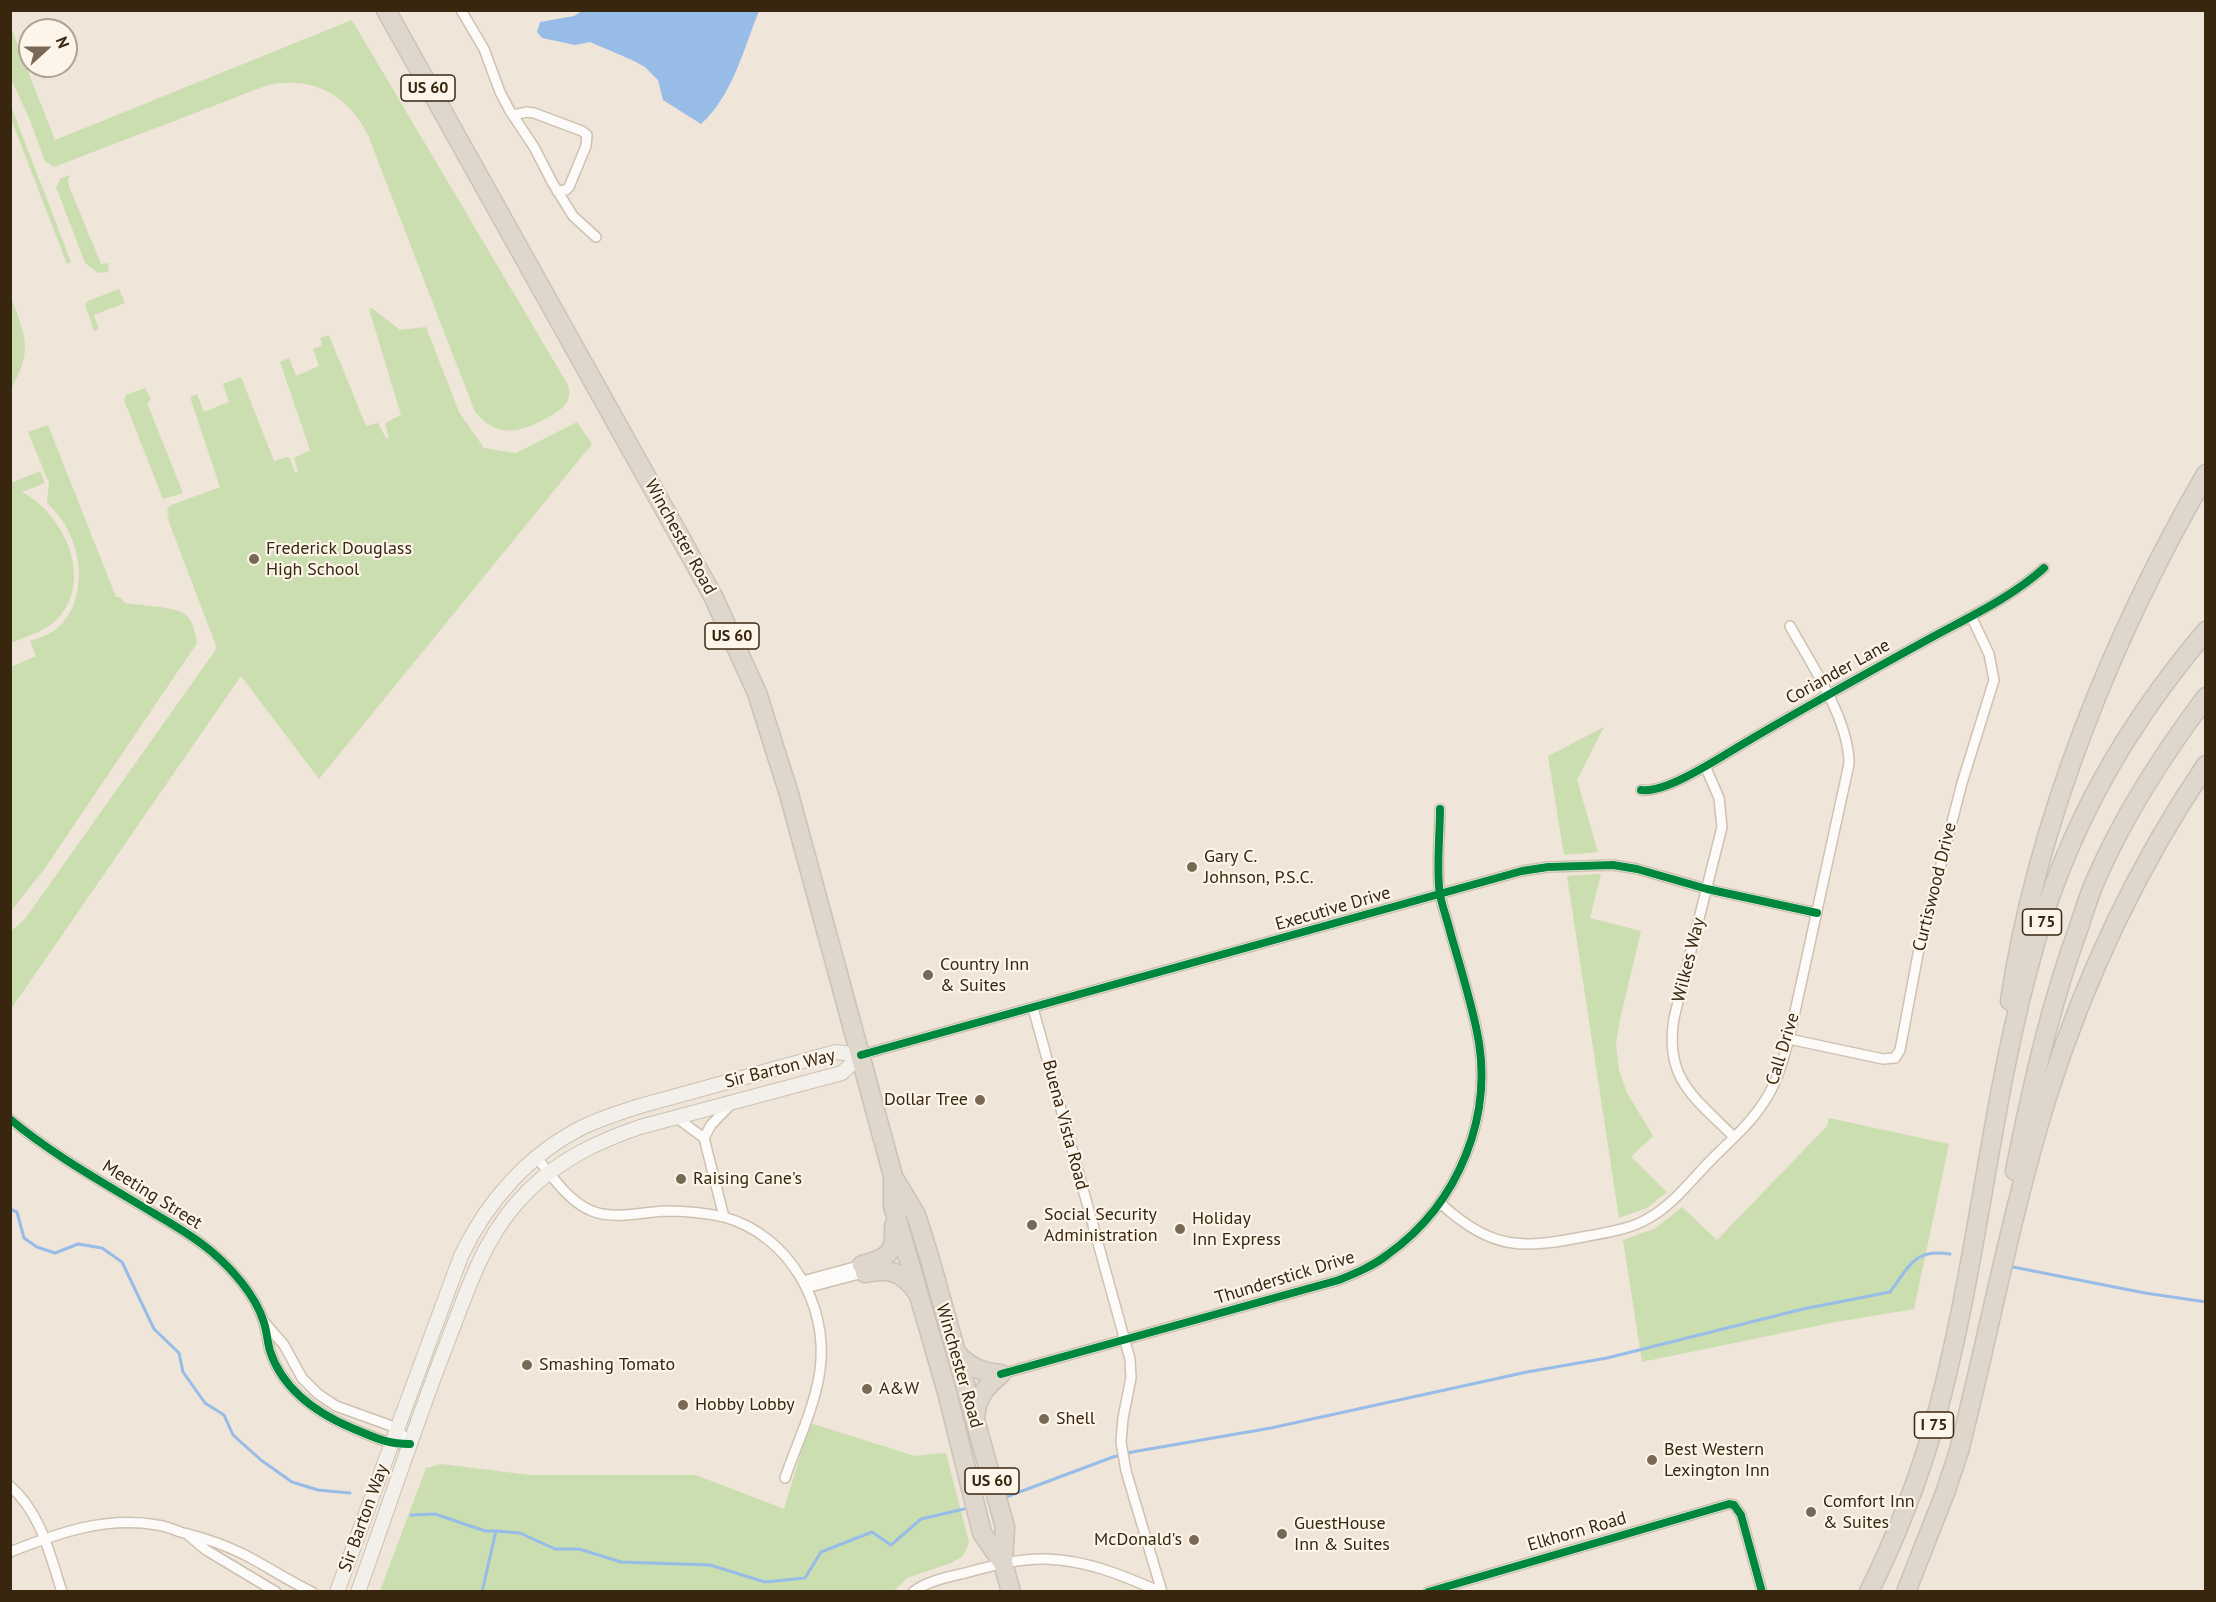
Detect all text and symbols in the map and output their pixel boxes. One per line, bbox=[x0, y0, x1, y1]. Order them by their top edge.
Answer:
north arrow bbox=[18, 18, 78, 78]
text: N bbox=[52, 34, 74, 51]
road number: US 60 bbox=[401, 75, 455, 101]
street label: Winchester Road bbox=[639, 476, 721, 598]
place label: Frederick Douglass High School bbox=[266, 538, 412, 580]
marker: Frederick Douglass High School bbox=[247, 552, 261, 566]
road number: US 60 bbox=[705, 623, 759, 649]
street label: Coriander Lane bbox=[1782, 635, 1894, 709]
street label: Curtiswood Drive bbox=[1909, 820, 1961, 954]
place label: Gary C. Johnson, P.S.C. bbox=[1204, 846, 1314, 888]
marker: Gary C. Johnson, P.S.C. bbox=[1185, 860, 1199, 874]
street label: Executive Drive bbox=[1273, 882, 1393, 936]
road number: I 75 bbox=[2022, 909, 2062, 935]
street label: Wilkes Way bbox=[1668, 915, 1710, 1005]
place label: Country Inn & Suites bbox=[940, 954, 1029, 996]
marker: Country Inn & Suites bbox=[921, 968, 935, 982]
street label: Call Drive bbox=[1762, 1010, 1804, 1088]
street label: Sir Barton Way bbox=[723, 1045, 837, 1093]
street label: Buena Vista Road bbox=[1037, 1058, 1093, 1192]
place label: Dollar Tree bbox=[884, 1089, 968, 1111]
marker: Dollar Tree bbox=[973, 1093, 987, 1107]
street label: Meeting Street bbox=[98, 1156, 206, 1234]
place label: Raising Cane's bbox=[693, 1168, 802, 1190]
marker: Raising Cane's bbox=[674, 1172, 688, 1186]
place label: Social Security Administration bbox=[1044, 1204, 1157, 1246]
place label: Holiday Inn Express bbox=[1192, 1208, 1281, 1250]
marker: Social Security Administration bbox=[1025, 1218, 1039, 1232]
marker: Holiday Inn Express bbox=[1173, 1222, 1187, 1236]
street label: Thunderstick Drive bbox=[1213, 1247, 1357, 1309]
street label: Winchester Road bbox=[931, 1301, 987, 1431]
place label: Smashing Tomato bbox=[539, 1354, 675, 1376]
marker: Smashing Tomato bbox=[520, 1358, 534, 1372]
place label: A&W bbox=[879, 1378, 919, 1400]
marker: A&W bbox=[860, 1382, 874, 1396]
place label: Hobby Lobby bbox=[695, 1394, 795, 1416]
marker: Hobby Lobby bbox=[676, 1398, 690, 1412]
place label: Shell bbox=[1056, 1408, 1095, 1430]
marker: Shell bbox=[1037, 1412, 1051, 1426]
road number: I 75 bbox=[1914, 1412, 1954, 1438]
place label: Best Western Lexington Inn bbox=[1664, 1439, 1770, 1482]
marker: Best Western Lexington Inn bbox=[1645, 1453, 1659, 1467]
street label: Sir Barton Way bbox=[335, 1461, 393, 1575]
road number: US 60 bbox=[965, 1468, 1019, 1494]
place label: Comfort Inn & Suites bbox=[1823, 1491, 1915, 1534]
marker: Comfort Inn & Suites bbox=[1804, 1505, 1818, 1519]
street label: Elkhorn Road bbox=[1525, 1508, 1629, 1556]
place label: GuestHouse Inn & Suites bbox=[1294, 1513, 1390, 1556]
marker: GuestHouse Inn & Suites bbox=[1275, 1527, 1289, 1541]
place label: McDonald's bbox=[1094, 1529, 1182, 1551]
marker: McDonald's bbox=[1187, 1533, 1201, 1547]

